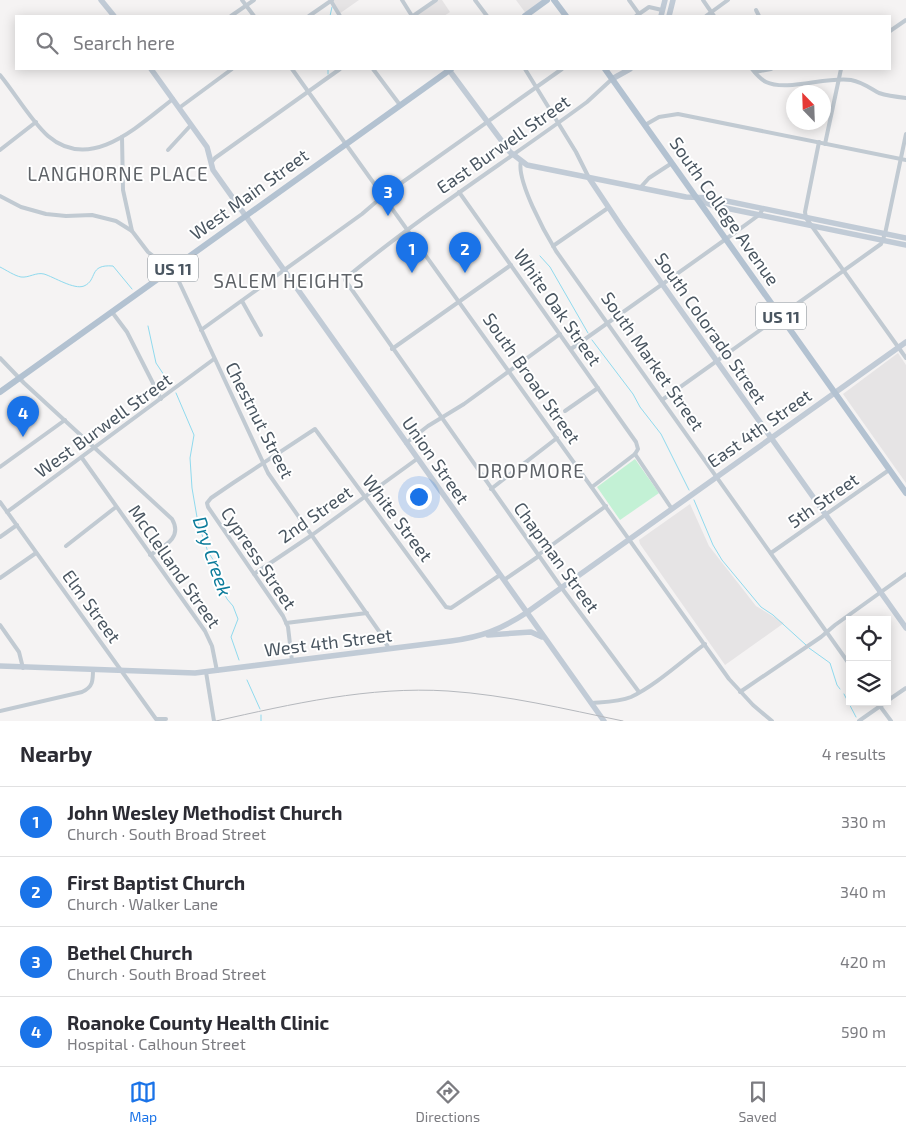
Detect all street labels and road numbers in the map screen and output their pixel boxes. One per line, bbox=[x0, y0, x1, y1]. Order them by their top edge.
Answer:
street label: East Burwell Street bbox=[432, 90, 574, 198]
street label: South College Avenue bbox=[665, 132, 785, 290]
street label: West Main Street bbox=[185, 144, 313, 244]
street label: White Oak Street bbox=[510, 244, 607, 370]
street label: South Colorado Street bbox=[650, 248, 772, 408]
road number: US 11 bbox=[148, 254, 198, 282]
street label: South Market Street bbox=[597, 287, 709, 435]
road number: US 11 bbox=[756, 302, 806, 330]
street label: South Broad Street bbox=[479, 308, 585, 448]
street label: Chestnut Street bbox=[221, 358, 299, 482]
street label: West Burwell Street bbox=[30, 368, 176, 482]
street label: East 4th Street bbox=[703, 384, 816, 472]
street label: Union Street bbox=[398, 412, 474, 508]
street label: 5th Street bbox=[784, 468, 863, 532]
street label: White Street bbox=[358, 470, 438, 566]
street label: 2nd Street bbox=[274, 481, 356, 547]
street label: Chapman Street bbox=[510, 497, 605, 617]
street label: McClelland Street bbox=[124, 500, 226, 632]
street label: Cypress Street bbox=[217, 503, 301, 614]
street label: Elm Street bbox=[58, 565, 126, 647]
street label: West 4th Street bbox=[263, 623, 393, 661]

